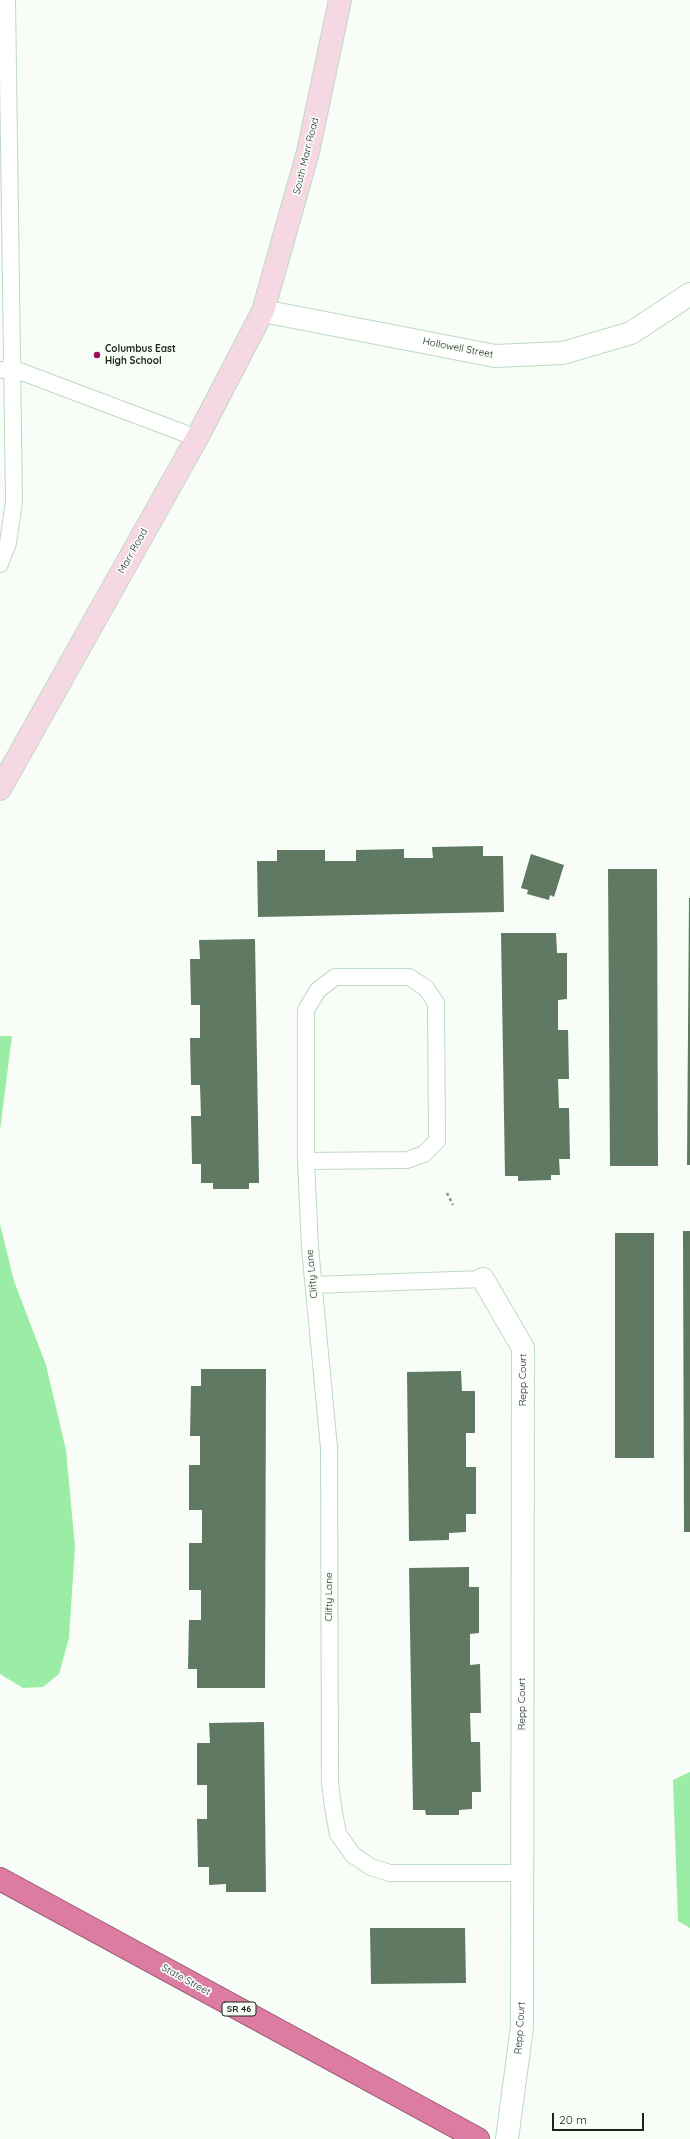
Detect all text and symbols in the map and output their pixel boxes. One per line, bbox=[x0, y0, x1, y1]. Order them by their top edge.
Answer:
street label: South Marr Road bbox=[291, 116, 321, 196]
street label: Hollowell Street bbox=[422, 335, 494, 361]
place label: Columbus East High School bbox=[105, 343, 176, 366]
marker: Columbus East High School bbox=[92, 350, 102, 360]
street label: Marr Road bbox=[116, 526, 150, 576]
street label: Clifty Lane bbox=[304, 1249, 320, 1299]
street label: Repp Court bbox=[517, 1354, 529, 1406]
street label: Clifty Lane bbox=[323, 1572, 335, 1622]
street label: Repp Court bbox=[516, 1678, 528, 1730]
street label: State Street bbox=[159, 1962, 213, 1998]
street label: Repp Court bbox=[512, 2001, 528, 2055]
road number: SR 46 bbox=[222, 2002, 256, 2016]
scale bar bbox=[554, 2105, 646, 2131]
text: 20 m bbox=[559, 2112, 587, 2127]

